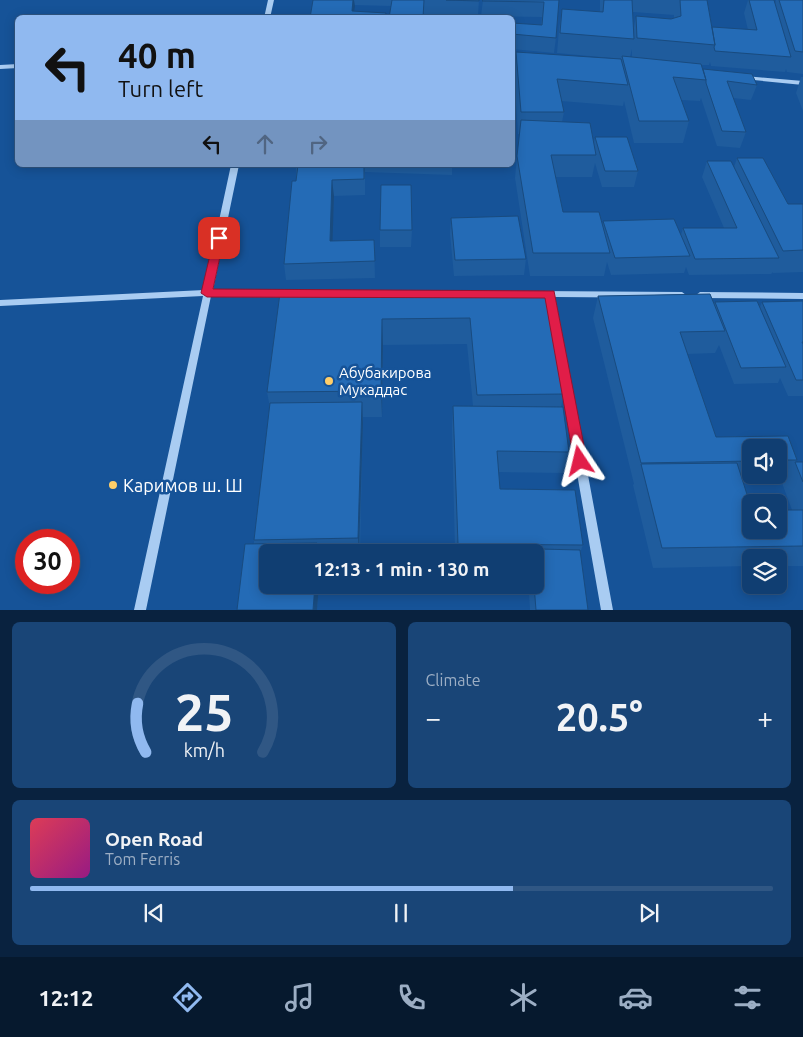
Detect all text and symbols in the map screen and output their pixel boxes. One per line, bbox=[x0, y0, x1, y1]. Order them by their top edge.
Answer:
icon: left bbox=[35, 35, 100, 100]
text: 40 m bbox=[118, 35, 196, 75]
text: Turn left bbox=[118, 76, 203, 101]
icon: left bbox=[198, 130, 226, 158]
icon: ahead bbox=[251, 130, 279, 158]
icon: right bbox=[304, 130, 332, 158]
pin bbox=[198, 217, 240, 259]
icon: arrive bbox=[205, 224, 233, 252]
place label: Абубакирова Мукаддас bbox=[339, 364, 431, 398]
marker: Абубакирова Мукаддас bbox=[323, 375, 335, 387]
position arrow bbox=[553, 434, 605, 486]
map controls bbox=[742, 439, 787, 594]
button: sound bbox=[742, 439, 787, 484]
place label: Каримов ш. Ш bbox=[123, 475, 243, 495]
marker: Каримов ш. Ш bbox=[107, 479, 119, 491]
button: search bbox=[742, 494, 787, 539]
speed limit sign: 30 bbox=[15, 529, 80, 594]
button: layers bbox=[742, 549, 787, 594]
text: 12:13 · 1 min · 130 m bbox=[314, 558, 489, 580]
text: Climate bbox=[426, 671, 481, 689]
text: 25 bbox=[174, 683, 233, 741]
text: 20.5° bbox=[556, 696, 643, 738]
text: − bbox=[426, 702, 441, 733]
text: + bbox=[757, 702, 773, 733]
text: km/h bbox=[183, 740, 224, 760]
text: Open Road bbox=[105, 828, 203, 850]
text: Tom Ferris bbox=[105, 850, 180, 868]
icon: previous bbox=[140, 899, 168, 927]
icon: pause bbox=[387, 899, 415, 927]
icon: next bbox=[635, 899, 663, 927]
icon: directions bbox=[170, 980, 205, 1015]
icon: music bbox=[282, 980, 317, 1015]
icon: phone bbox=[394, 980, 429, 1015]
icon: climate bbox=[506, 980, 541, 1015]
icon: car bbox=[618, 980, 653, 1015]
icon: filters bbox=[730, 980, 765, 1015]
text: 12:12 bbox=[38, 985, 93, 1010]

